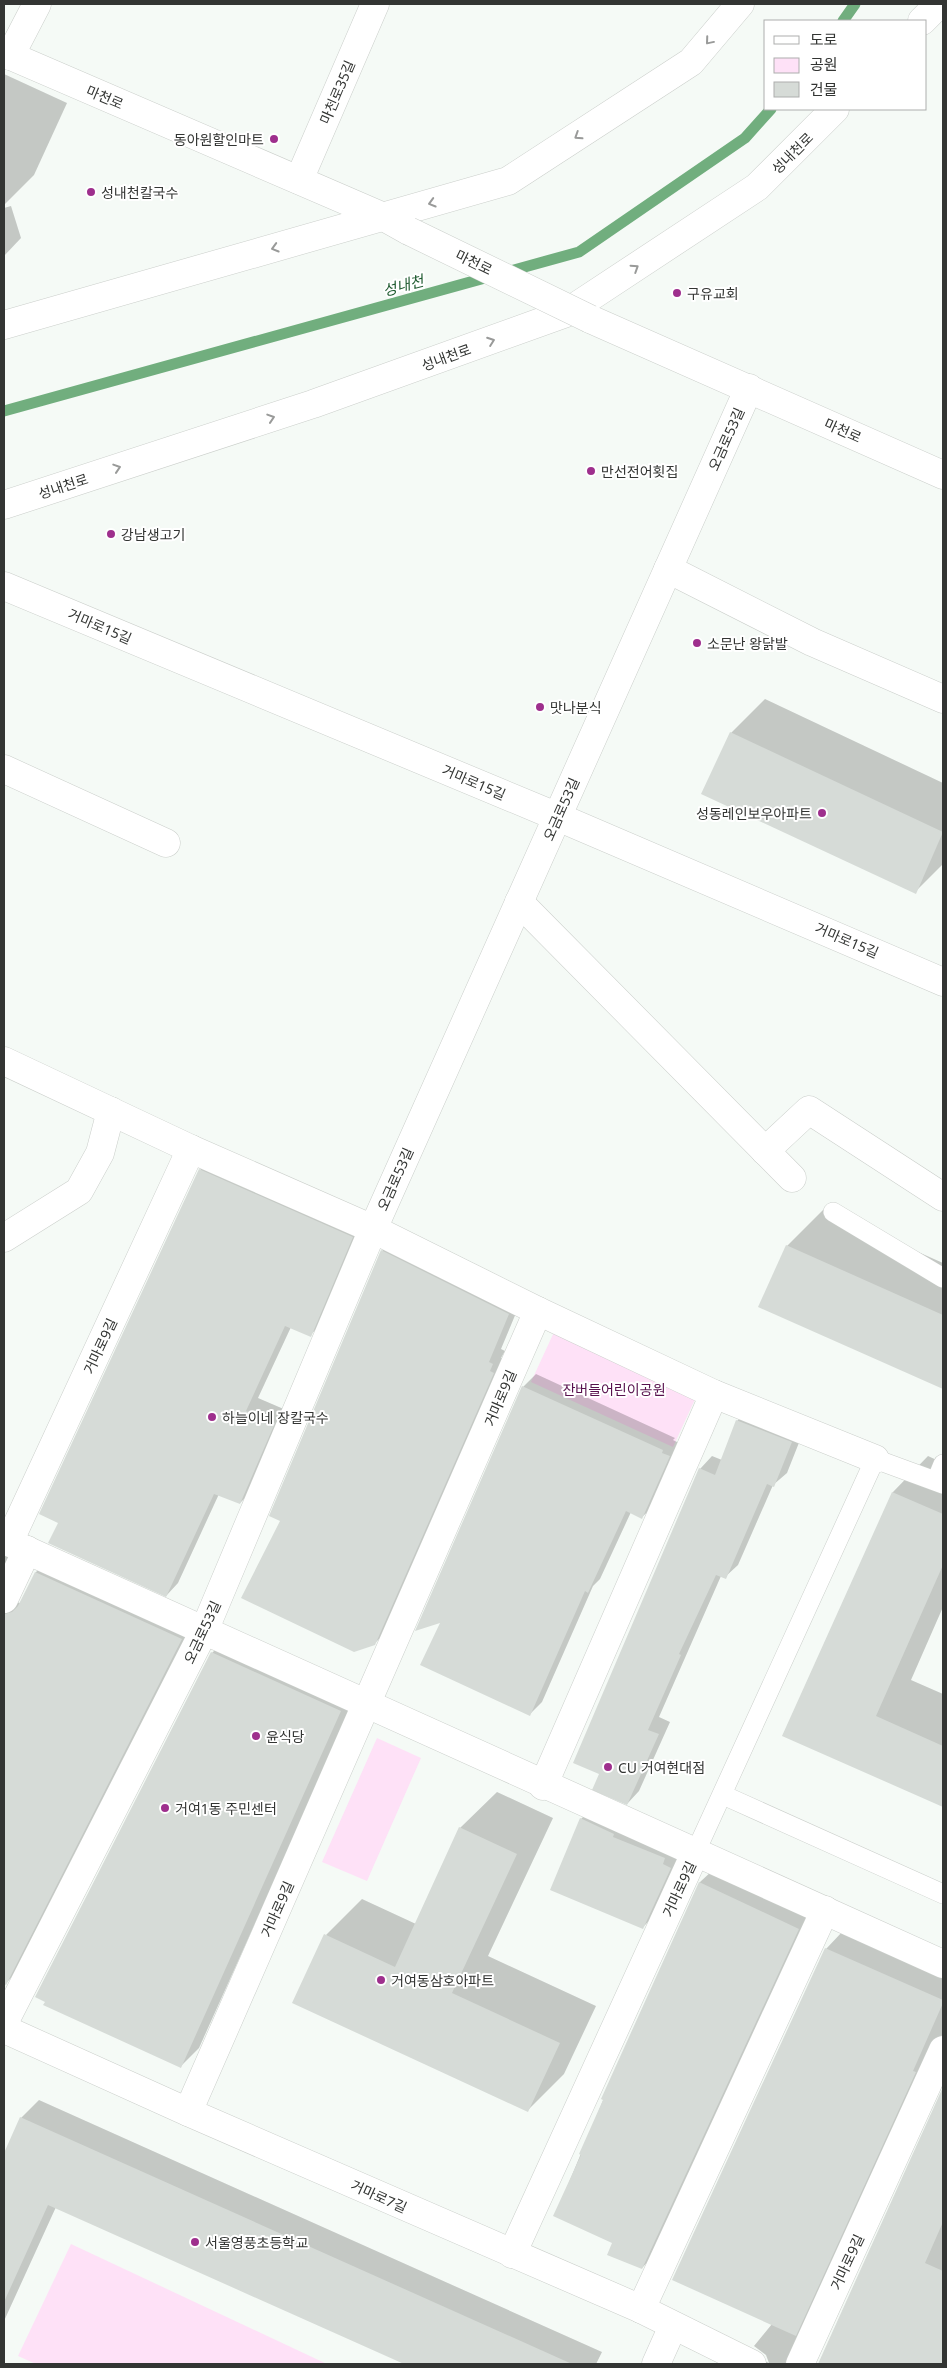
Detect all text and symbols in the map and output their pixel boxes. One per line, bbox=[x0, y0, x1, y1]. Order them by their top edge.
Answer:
legend bbox=[764, 20, 927, 110]
text: 도로 bbox=[810, 29, 838, 49]
one-way arrow bbox=[706, 35, 714, 44]
text: 공원 bbox=[810, 54, 838, 74]
street label: 마천로35길 bbox=[315, 57, 359, 127]
text: 건물 bbox=[810, 79, 838, 99]
street label: 마천로 bbox=[84, 81, 127, 113]
street label: 성내천로 bbox=[767, 128, 817, 178]
place label: 동아원할인마트 bbox=[174, 130, 264, 149]
one-way arrow bbox=[574, 130, 583, 139]
marker: 동아원할인마트 bbox=[268, 133, 280, 145]
place label: 성내천칼국수 bbox=[101, 183, 178, 202]
marker: 성내천칼국수 bbox=[85, 186, 97, 198]
one-way arrow bbox=[428, 197, 436, 207]
one-way arrow bbox=[272, 242, 280, 252]
street label: 마천로 bbox=[452, 245, 496, 279]
one-way arrow bbox=[629, 265, 638, 274]
water label: 성내천 bbox=[380, 269, 428, 300]
place label: 구유교회 bbox=[687, 284, 739, 303]
marker: 구유교회 bbox=[671, 287, 683, 299]
one-way arrow bbox=[486, 337, 494, 347]
street label: 성내천로 bbox=[419, 339, 474, 375]
street label: 오금로53길 bbox=[704, 404, 748, 474]
street label: 마천로 bbox=[821, 413, 865, 447]
one-way arrow bbox=[267, 414, 275, 424]
place label: 만선전어횟집 bbox=[601, 462, 678, 481]
one-way arrow bbox=[112, 464, 120, 474]
marker: 만선전어횟집 bbox=[585, 465, 597, 477]
street label: 성내천로 bbox=[36, 469, 91, 503]
place label: 강남생고기 bbox=[121, 525, 185, 544]
marker: 강남생고기 bbox=[105, 528, 117, 540]
street label: 거마로15길 bbox=[65, 604, 135, 648]
place label: 소문난 왕닭발 bbox=[707, 634, 788, 653]
marker: 소문난 왕닭발 bbox=[691, 637, 703, 649]
place label: 맛나분식 bbox=[550, 698, 602, 717]
marker: 맛나분식 bbox=[534, 701, 546, 713]
street label: 거마로15길 bbox=[439, 760, 509, 804]
street label: 오금로53길 bbox=[539, 774, 583, 844]
place label: 성동레인보우아파트 bbox=[696, 804, 812, 823]
marker: 성동레인보우아파트 bbox=[816, 807, 828, 819]
street label: 거마로15길 bbox=[812, 918, 882, 962]
street label: 오금로53길 bbox=[373, 1144, 417, 1214]
street label: 거마로9길 bbox=[79, 1315, 121, 1377]
street label: 거마로9길 bbox=[480, 1367, 520, 1429]
park label: 잔버들어린이공원 bbox=[562, 1380, 666, 1399]
place label: 하늘이네 장칼국수 bbox=[222, 1408, 329, 1427]
marker: 하늘이네 장칼국수 bbox=[206, 1411, 218, 1423]
street label: 오금로53길 bbox=[179, 1597, 225, 1667]
place label: 윤식당 bbox=[266, 1727, 305, 1746]
marker: 윤식당 bbox=[250, 1730, 262, 1742]
place label: CU 거여현대점 bbox=[618, 1758, 705, 1777]
marker: CU 거여현대점 bbox=[602, 1761, 614, 1773]
place label: 거여1동 주민센터 bbox=[175, 1799, 277, 1818]
marker: 거여1동 주민센터 bbox=[159, 1802, 171, 1814]
street label: 거마로9길 bbox=[658, 1858, 700, 1920]
street label: 거마로9길 bbox=[256, 1878, 298, 1940]
place label: 거여동삼호아파트 bbox=[391, 1971, 494, 1990]
marker: 거여동삼호아파트 bbox=[375, 1974, 387, 1986]
street label: 거마로7길 bbox=[348, 2175, 410, 2217]
street label: 거마로9길 bbox=[826, 2231, 868, 2293]
place label: 서울영풍초등학교 bbox=[205, 2233, 308, 2252]
marker: 서울영풍초등학교 bbox=[189, 2236, 201, 2248]

